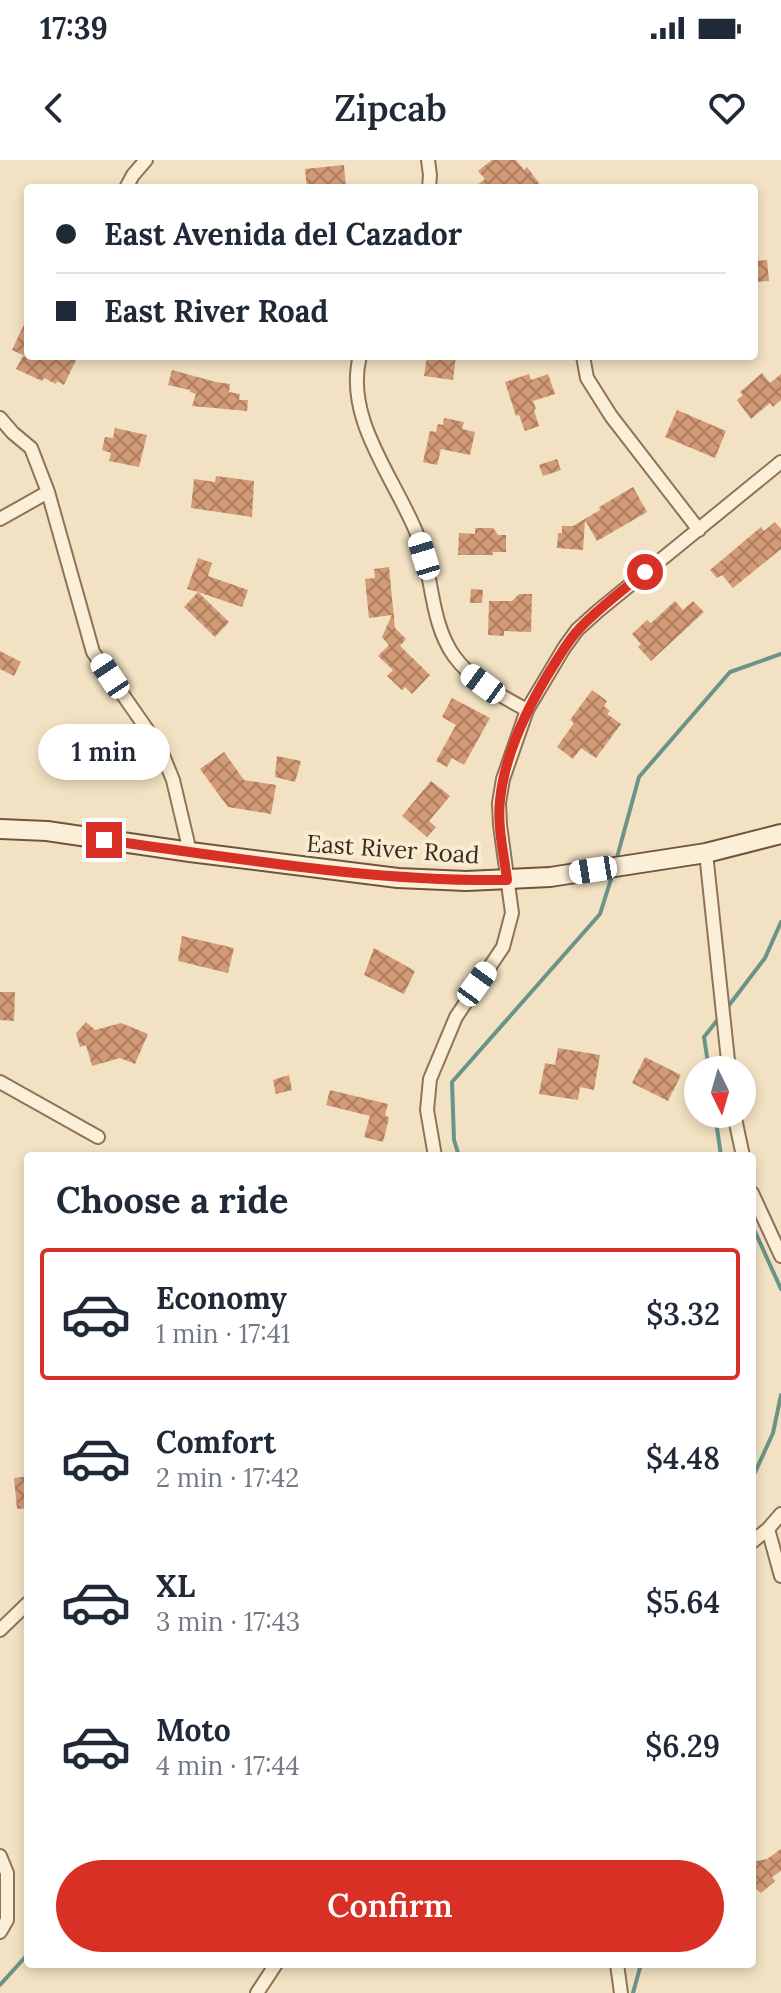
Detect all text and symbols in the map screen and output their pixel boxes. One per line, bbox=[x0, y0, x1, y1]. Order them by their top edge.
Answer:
text: 17:39 bbox=[40, 9, 108, 47]
text: Zipcab bbox=[334, 85, 447, 131]
icon: back bbox=[32, 86, 76, 130]
icon: heart bbox=[705, 86, 749, 130]
text: East Avenida del Cazador bbox=[104, 215, 462, 253]
text: East River Road bbox=[104, 292, 328, 330]
car bbox=[406, 530, 442, 582]
route start bbox=[627, 554, 663, 590]
car bbox=[87, 649, 133, 703]
car bbox=[457, 660, 509, 708]
callout: 1 min bbox=[38, 724, 170, 780]
text: 1 min bbox=[71, 735, 137, 768]
route end bbox=[86, 822, 122, 858]
street label: East River Road bbox=[306, 827, 480, 871]
car bbox=[567, 854, 619, 886]
car bbox=[453, 958, 501, 1010]
north arrow bbox=[684, 1056, 756, 1128]
map controls bbox=[684, 1056, 756, 1128]
text: Choose a ride bbox=[56, 1177, 288, 1223]
icon: car bbox=[60, 1278, 132, 1350]
text: Economy bbox=[156, 1279, 287, 1317]
text: $3.32 bbox=[646, 1295, 720, 1333]
text: 1 min · 17:41 bbox=[156, 1317, 290, 1350]
icon: car bbox=[60, 1422, 132, 1494]
text: Comfort bbox=[156, 1423, 276, 1461]
text: $4.48 bbox=[646, 1439, 720, 1477]
text: 2 min · 17:42 bbox=[156, 1461, 299, 1494]
icon: car bbox=[60, 1566, 132, 1638]
text: XL bbox=[156, 1567, 195, 1605]
text: $5.64 bbox=[646, 1583, 720, 1621]
text: 3 min · 17:43 bbox=[156, 1605, 300, 1638]
icon: car bbox=[60, 1710, 132, 1782]
text: Moto bbox=[156, 1711, 231, 1749]
text: $6.29 bbox=[645, 1727, 720, 1765]
text: 4 min · 17:44 bbox=[156, 1749, 300, 1782]
button: Confirm bbox=[56, 1860, 724, 1952]

